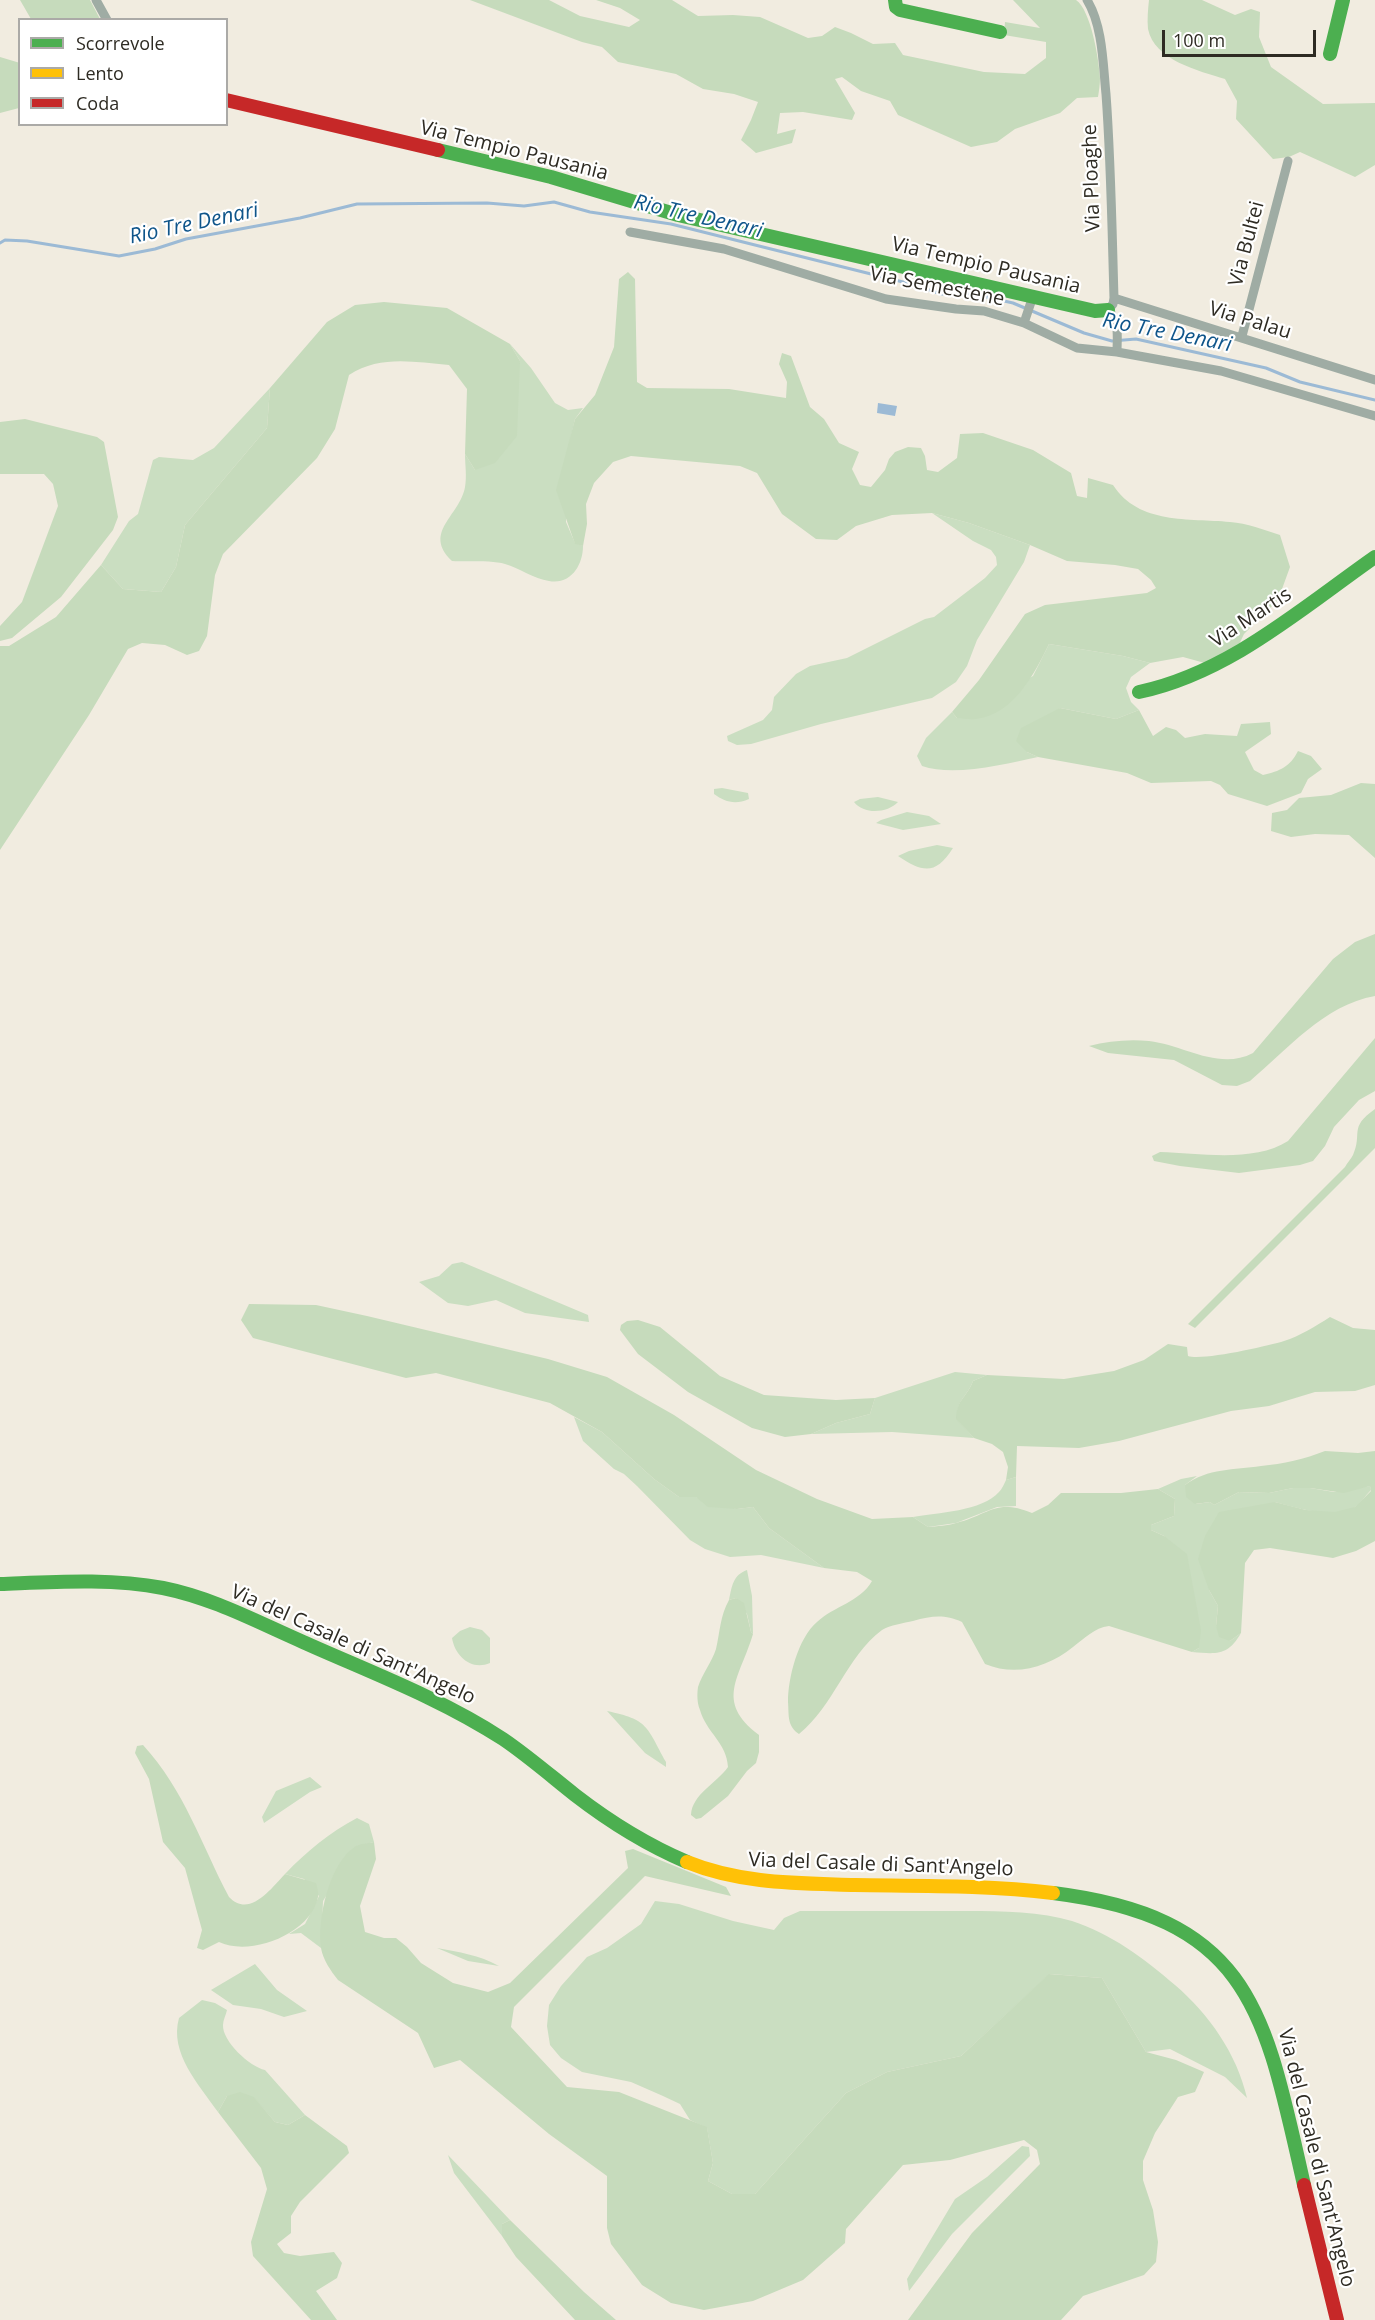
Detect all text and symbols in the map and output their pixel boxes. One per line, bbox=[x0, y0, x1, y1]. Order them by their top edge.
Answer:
legend bbox=[18, 18, 228, 126]
scale bar bbox=[1165, 18, 1320, 56]
text: 100 m bbox=[1173, 28, 1225, 52]
text: Scorrevole bbox=[76, 31, 165, 55]
text: Lento bbox=[76, 61, 124, 85]
text: Coda bbox=[76, 91, 119, 115]
street label: Via Tempio Pausania bbox=[417, 116, 611, 186]
street label: Via Ploaghe bbox=[1078, 124, 1106, 232]
water label: Rio Tre Denari bbox=[631, 190, 765, 244]
water label: Rio Tre Denari bbox=[127, 198, 261, 250]
street label: Via Bultei bbox=[1224, 199, 1270, 289]
street label: Via Tempio Pausania bbox=[889, 233, 1083, 299]
street label: Via Semestene bbox=[868, 262, 1006, 312]
street label: Via Palau bbox=[1206, 297, 1294, 345]
water label: Rio Tre Denari bbox=[1100, 308, 1234, 358]
street label: Via Martis bbox=[1206, 583, 1296, 653]
street label: Via del Casale di Sant'Angelo bbox=[227, 1580, 479, 1710]
street label: Via del Casale di Sant'Angelo bbox=[748, 1848, 1014, 1882]
street label: Via del Casale di Sant'Angelo bbox=[1272, 2026, 1360, 2290]

